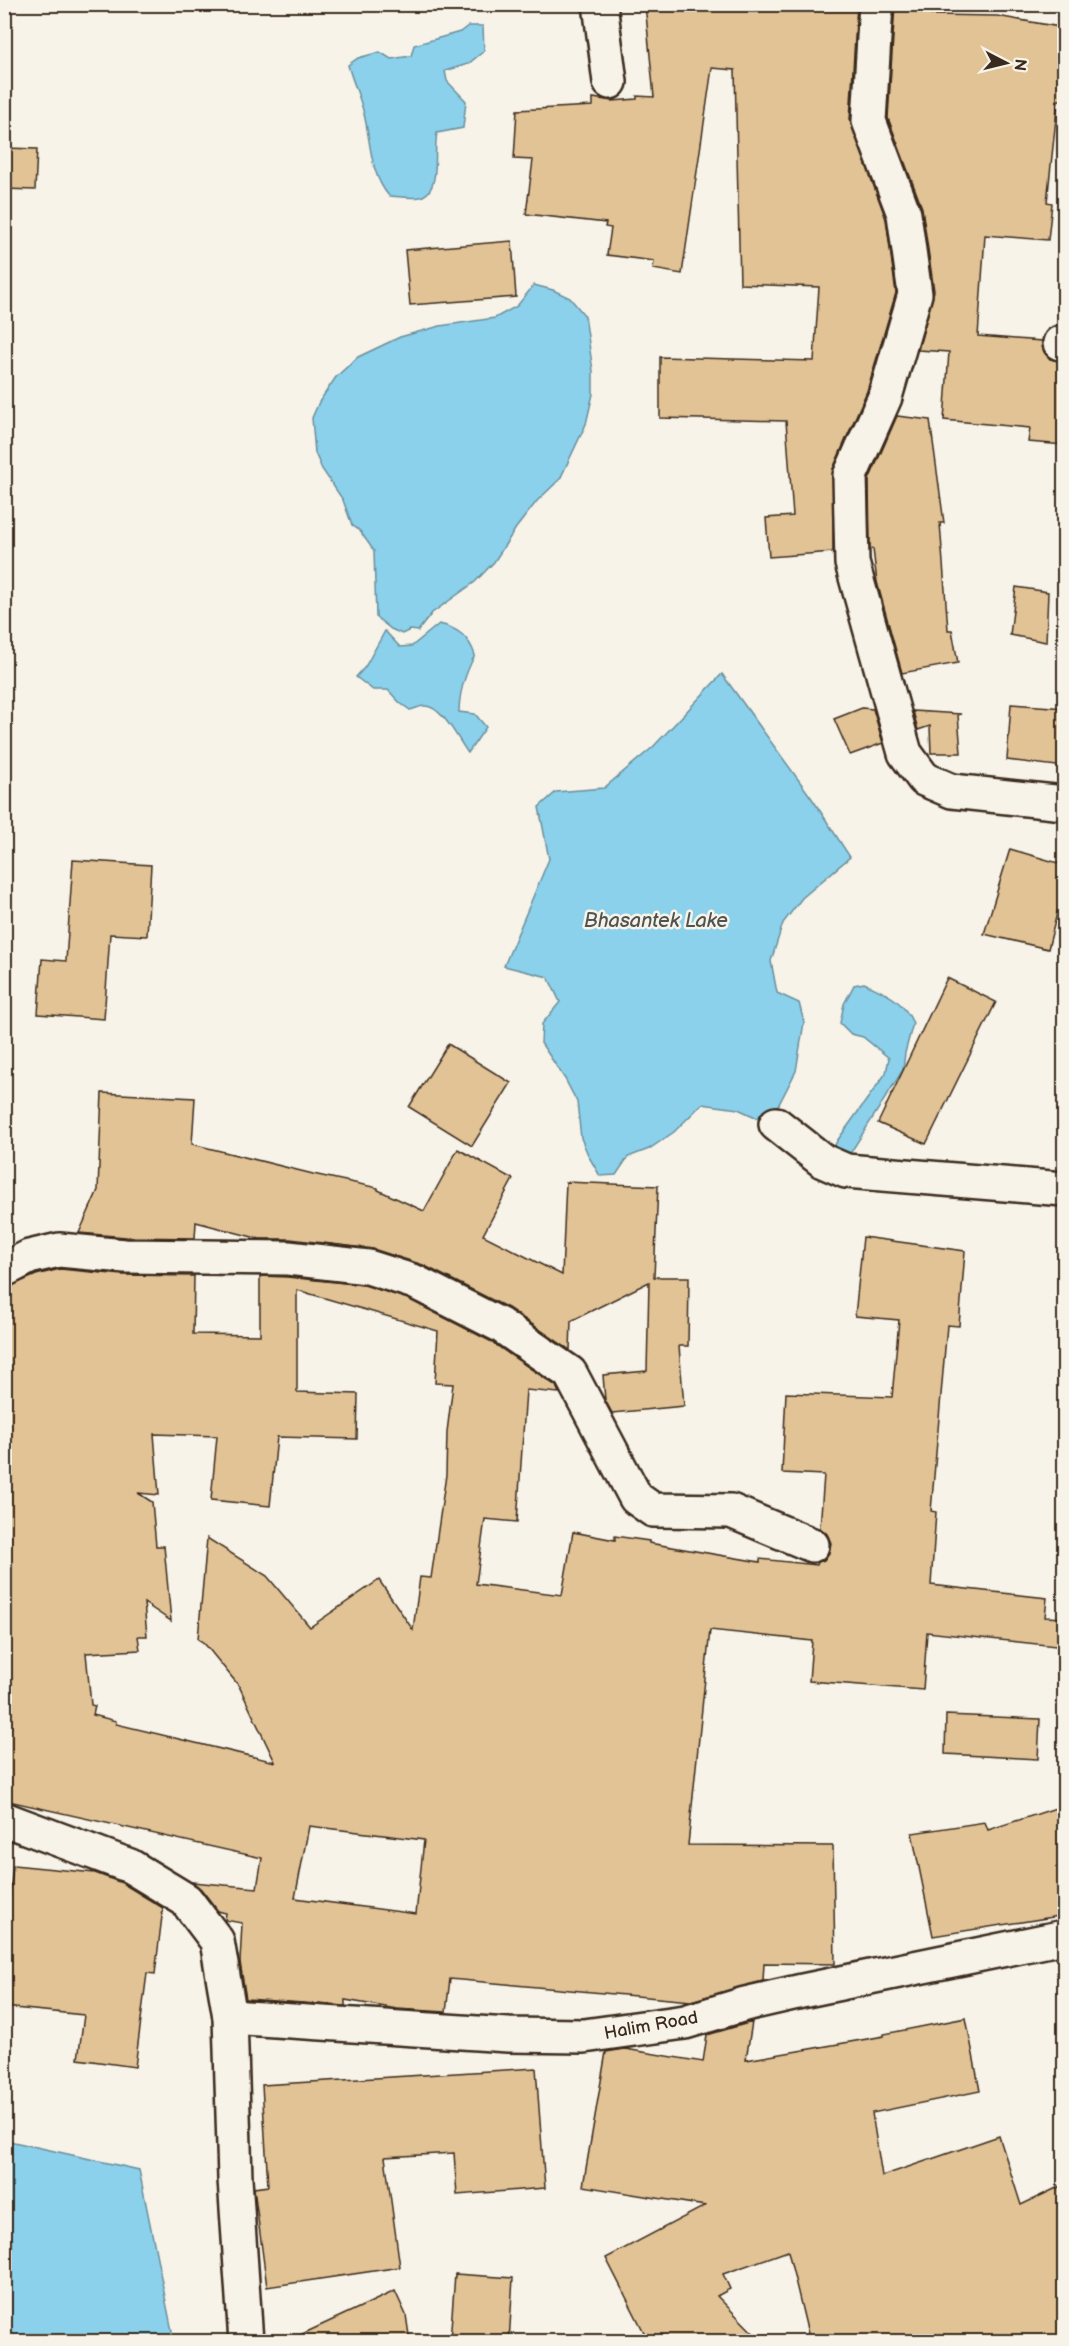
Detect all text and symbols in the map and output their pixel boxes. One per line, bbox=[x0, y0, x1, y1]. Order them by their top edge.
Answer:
north arrow bbox=[976, 33, 1036, 93]
text: N bbox=[1009, 58, 1030, 72]
water label: Bhasantek Lake bbox=[584, 909, 728, 933]
street label: Halim Road bbox=[603, 2007, 700, 2044]

